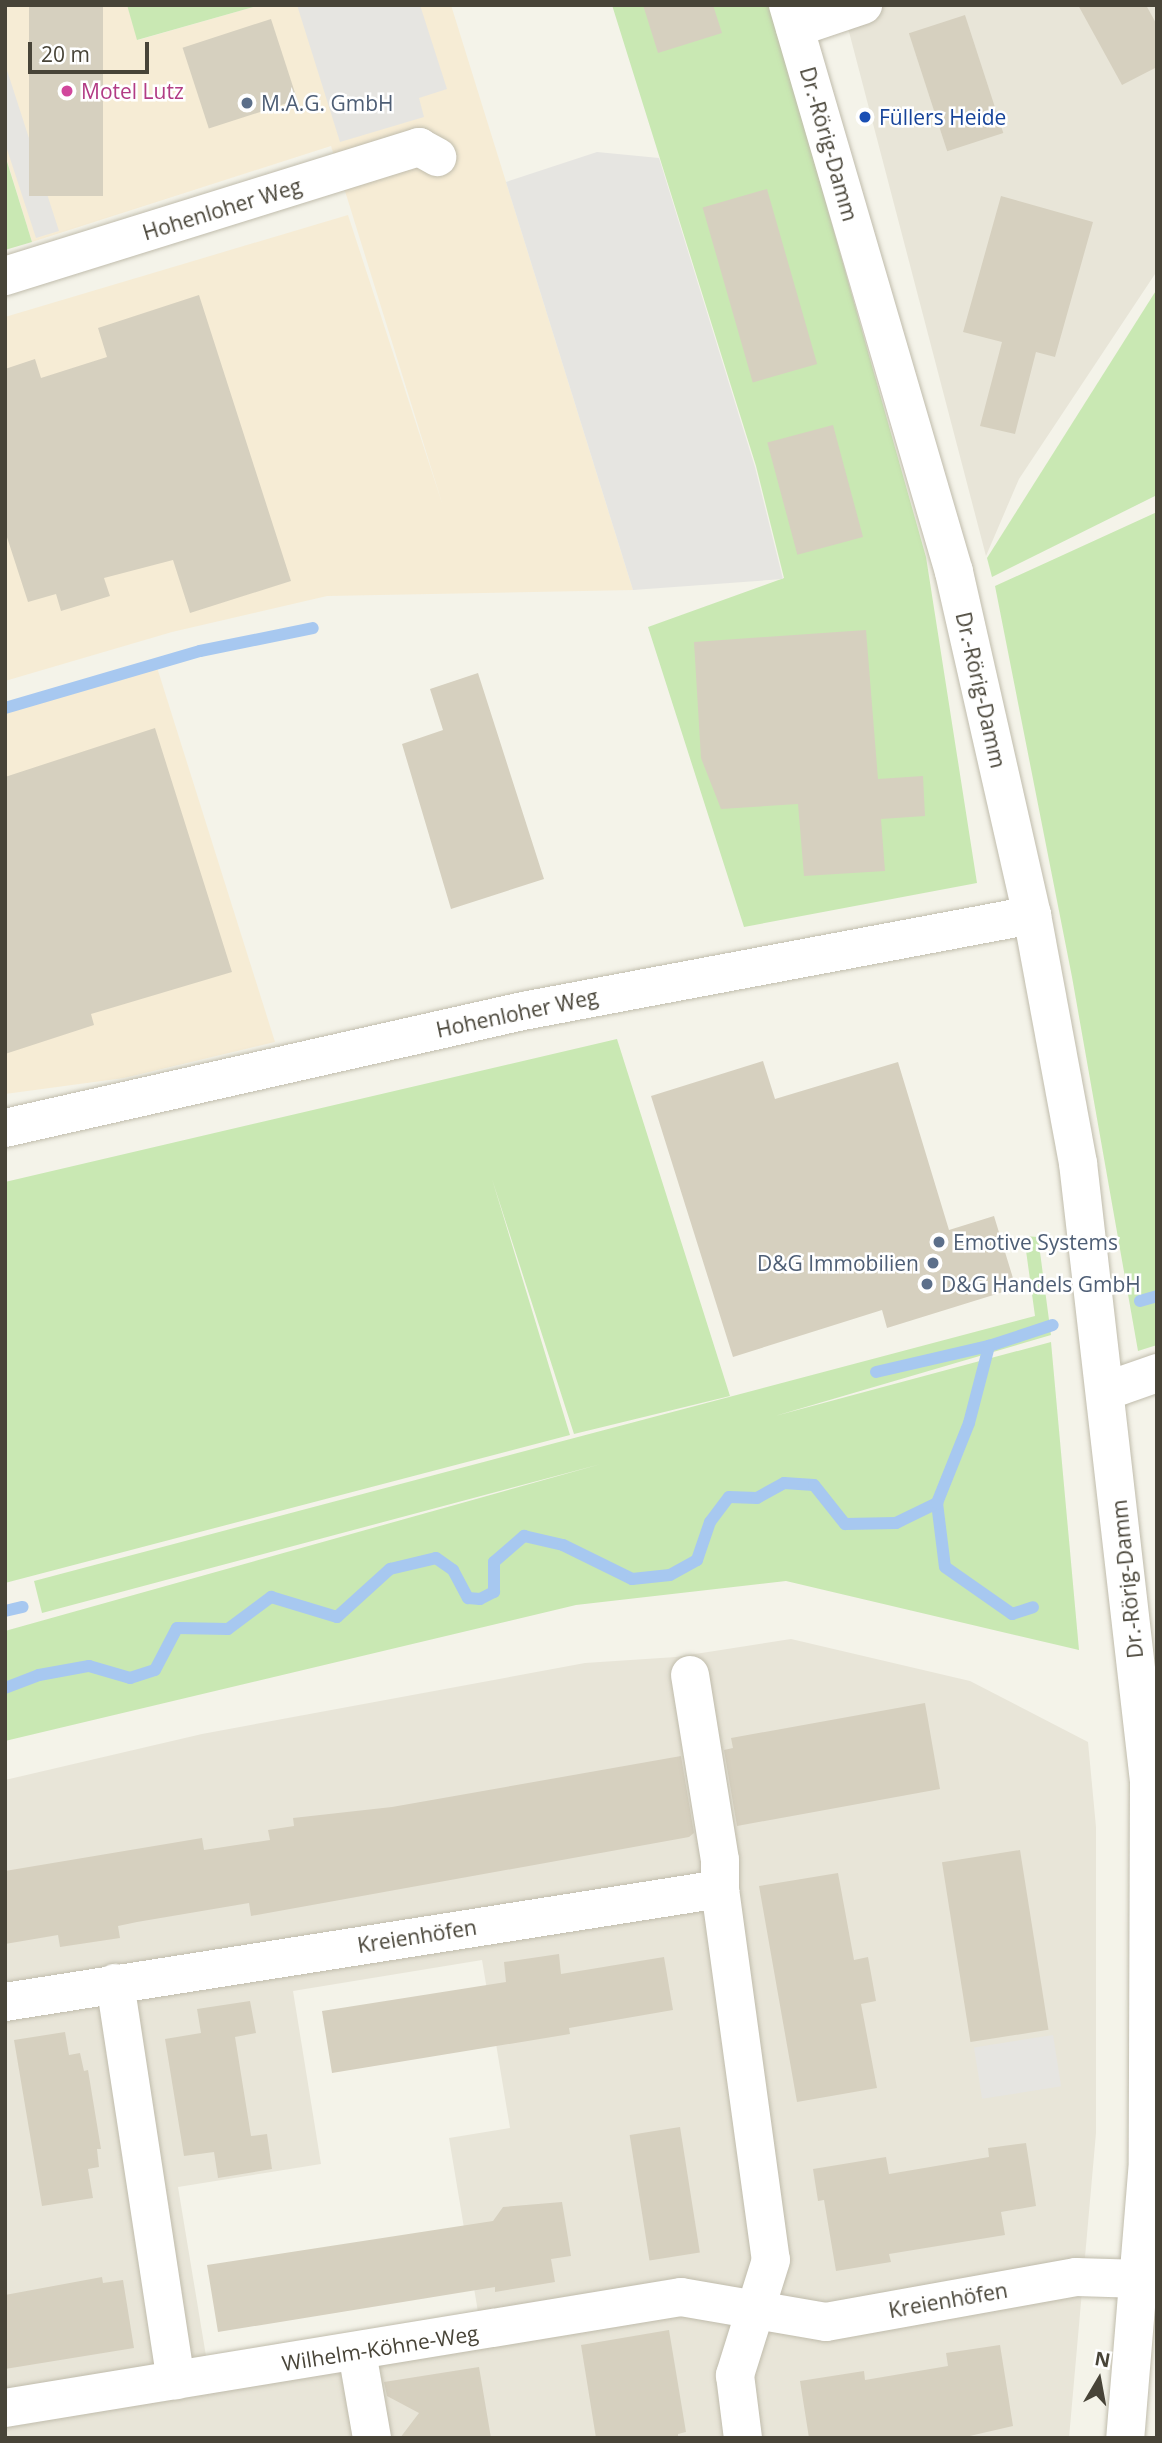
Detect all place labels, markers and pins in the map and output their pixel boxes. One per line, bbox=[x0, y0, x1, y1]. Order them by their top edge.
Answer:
place label: Motel Lutz bbox=[81, 78, 184, 104]
marker: Motel Lutz bbox=[59, 83, 75, 99]
place label: M.A.G. GmbH bbox=[261, 90, 393, 116]
marker: M.A.G. GmbH bbox=[239, 95, 255, 111]
place label: Füllers Heide bbox=[879, 104, 1006, 130]
marker: Füllers Heide bbox=[857, 109, 873, 125]
place label: Emotive Systems bbox=[953, 1229, 1118, 1255]
marker: Emotive Systems bbox=[931, 1234, 947, 1250]
place label: D&G Immobilien bbox=[757, 1250, 919, 1276]
marker: D&G Immobilien bbox=[925, 1255, 941, 1271]
place label: D&G Handels GmbH bbox=[941, 1271, 1141, 1297]
marker: D&G Handels GmbH bbox=[919, 1276, 935, 1292]

